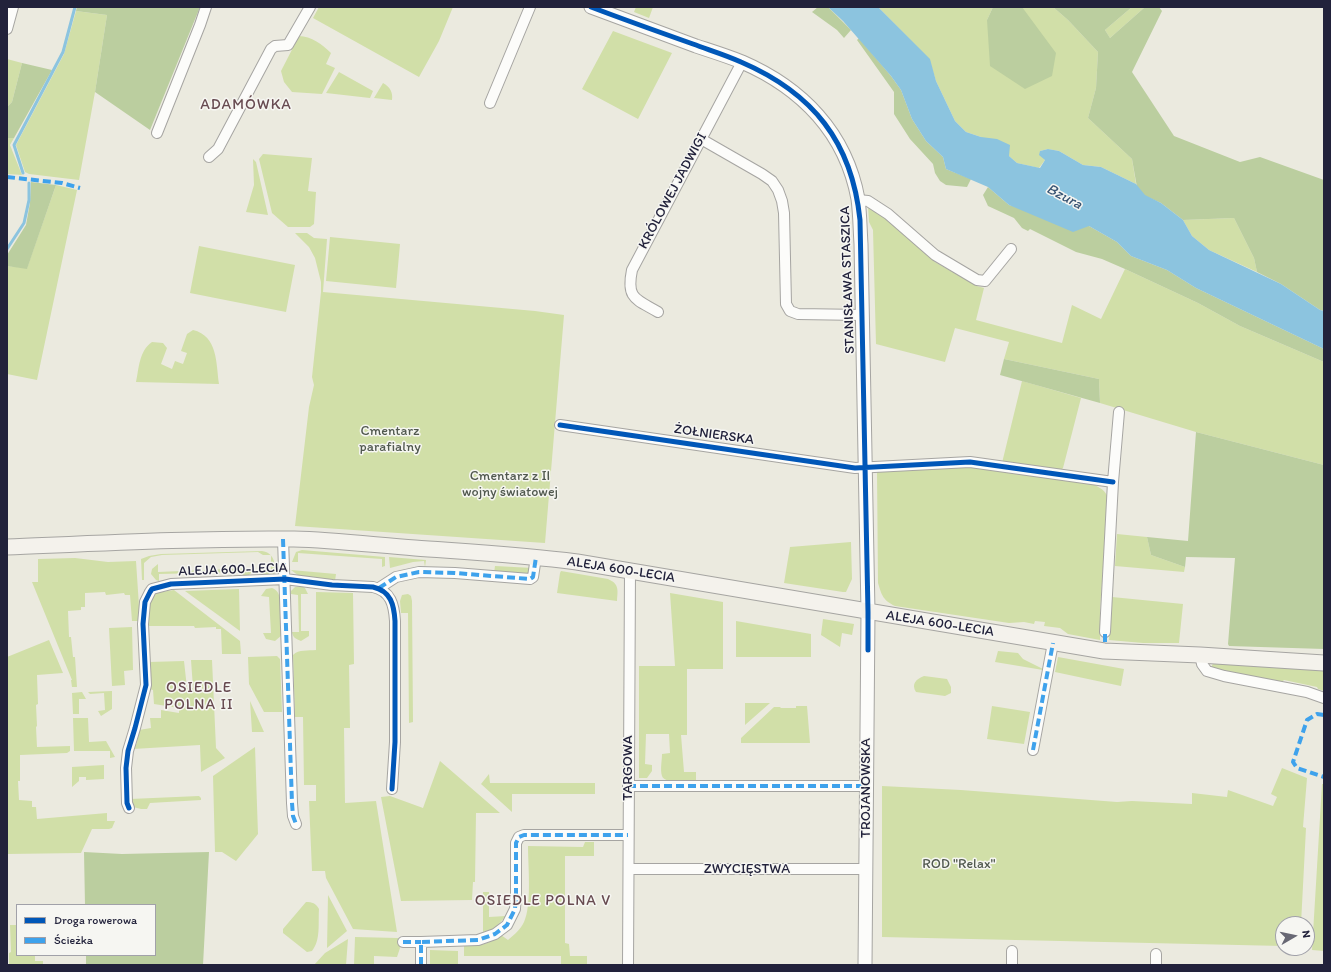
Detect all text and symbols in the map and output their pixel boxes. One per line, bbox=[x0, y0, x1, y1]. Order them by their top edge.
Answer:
district label: ADAMÓWKA bbox=[200, 96, 292, 114]
street label: KRÓLOWEJ JADWIGI bbox=[635, 130, 711, 252]
water label: Bzura bbox=[1043, 180, 1085, 214]
street label: STANISŁAWA STASZICA bbox=[837, 206, 859, 354]
street label: ŻOŁNIERSKA bbox=[673, 421, 755, 449]
park label: Cmentarz parafialny bbox=[359, 423, 421, 456]
park label: Cmentarz z II wojny światowej bbox=[462, 468, 558, 500]
street label: ALEJA 600-LECIA bbox=[566, 553, 676, 587]
street label: ALEJA 600-LECIA bbox=[178, 560, 288, 580]
street label: ALEJA 600-LECIA bbox=[885, 607, 995, 641]
district label: OSIEDLE POLNA II bbox=[165, 679, 233, 714]
street label: TARGOWA bbox=[620, 735, 636, 801]
street label: TROJANOWSKA bbox=[858, 738, 874, 838]
park label: ROD "Relax" bbox=[922, 856, 996, 872]
street label: ZWYCIĘSTWA bbox=[704, 861, 790, 877]
district label: OSIEDLE POLNA V bbox=[476, 892, 610, 910]
legend bbox=[16, 904, 156, 956]
text: Droga rowerowa bbox=[54, 913, 137, 927]
north arrow bbox=[1275, 916, 1315, 956]
text: N bbox=[1299, 930, 1313, 939]
text: Ścieżka bbox=[54, 933, 93, 947]

